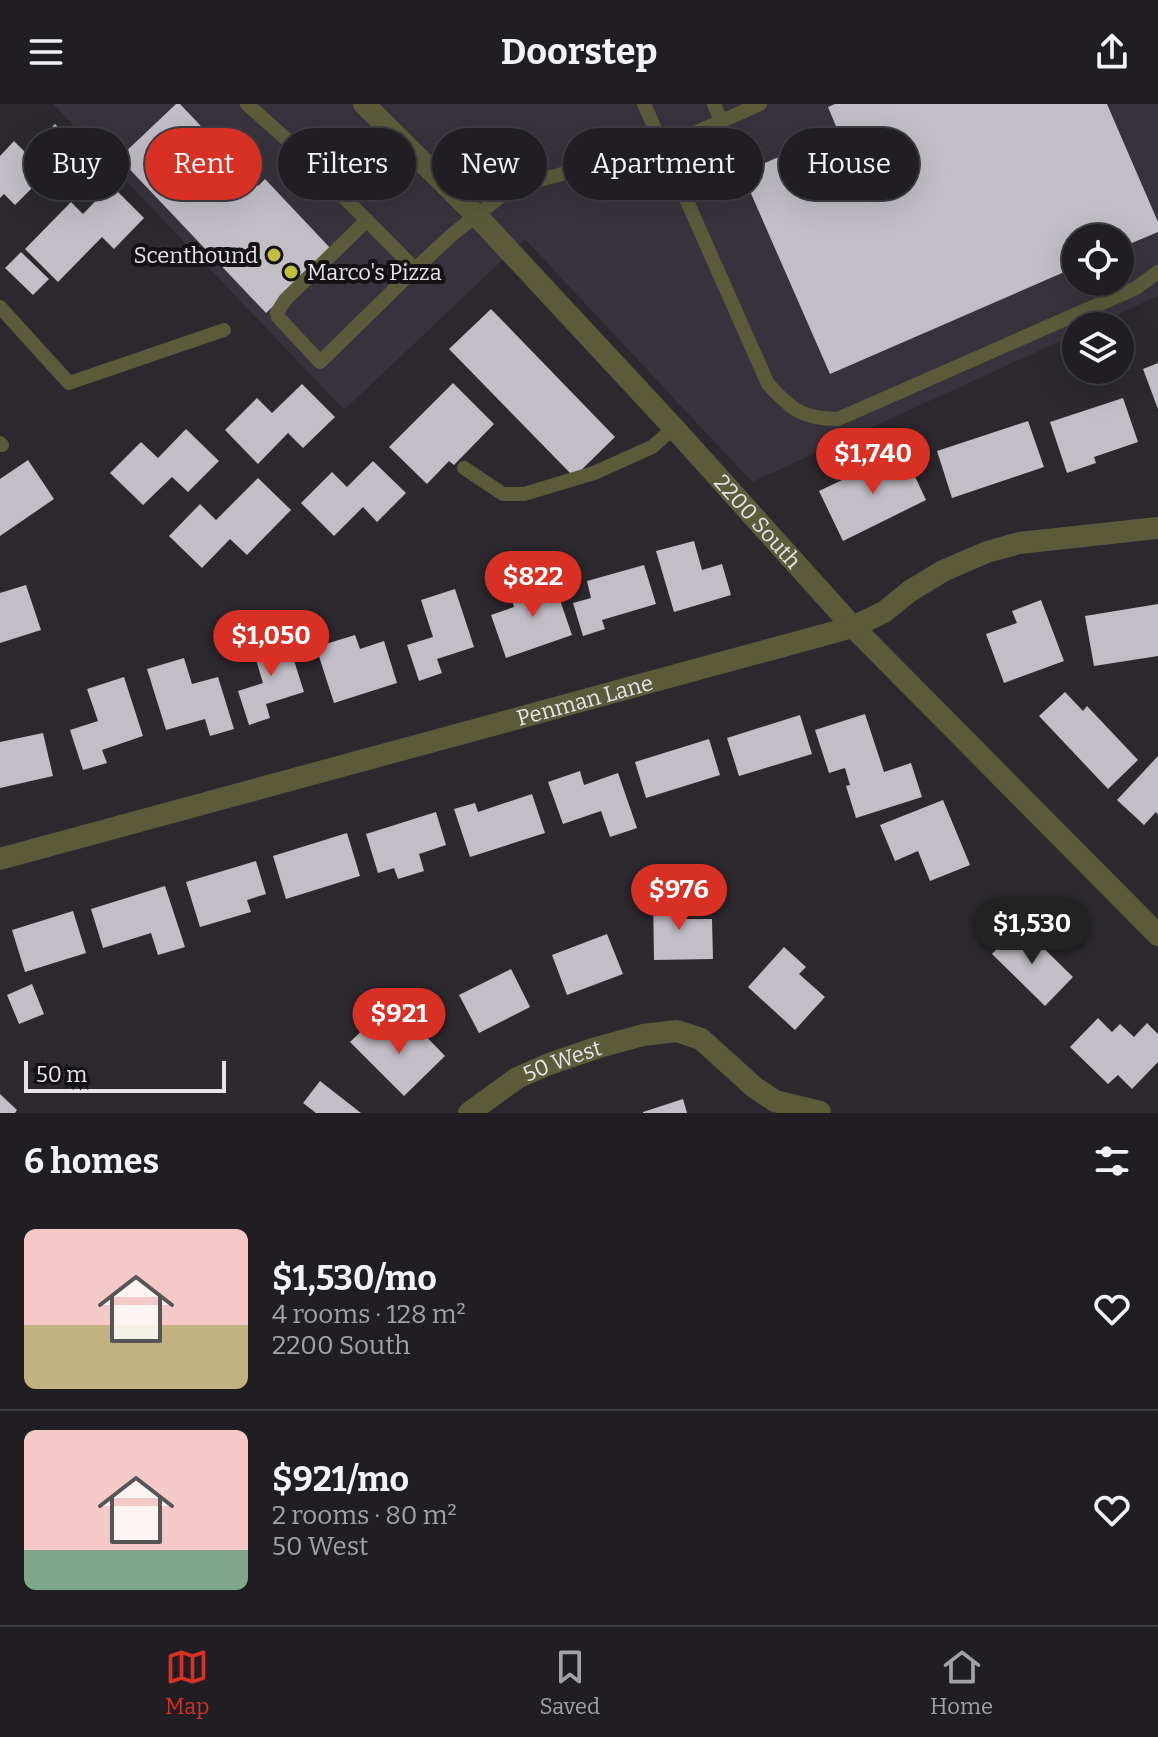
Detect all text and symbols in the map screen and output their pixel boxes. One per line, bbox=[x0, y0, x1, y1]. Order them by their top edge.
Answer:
icon: menu bbox=[24, 30, 68, 74]
text: Doorstep bbox=[501, 30, 657, 74]
icon: share bbox=[1090, 30, 1134, 74]
chip: Buy bbox=[24, 128, 129, 200]
chip: Rent bbox=[145, 128, 262, 200]
chip: Filters bbox=[278, 128, 416, 200]
chip: New bbox=[432, 128, 547, 200]
chip: Apartment bbox=[563, 128, 763, 200]
chip: House bbox=[779, 128, 919, 200]
map controls bbox=[1062, 224, 1134, 384]
button: locate bbox=[1062, 224, 1134, 296]
place label: Scenthound bbox=[134, 242, 258, 269]
marker: Scenthound bbox=[265, 246, 283, 264]
place label: Marco's Pizza bbox=[307, 259, 442, 286]
marker: Marco's Pizza bbox=[282, 263, 300, 281]
button: layers bbox=[1062, 312, 1134, 384]
pin: $1,740 bbox=[808, 428, 938, 496]
text: $1,740 bbox=[834, 438, 912, 469]
street label: 2200 South bbox=[709, 469, 807, 574]
pin: $822 bbox=[486, 551, 580, 619]
text: $822 bbox=[503, 561, 563, 592]
pin: $1,050 bbox=[206, 610, 336, 678]
text: $1,050 bbox=[231, 620, 311, 651]
street label: Penman Lane bbox=[514, 669, 656, 731]
pin: $976 bbox=[632, 864, 726, 932]
text: $976 bbox=[649, 874, 709, 905]
pin: $1,530 bbox=[967, 898, 1097, 966]
text: $1,530 bbox=[993, 908, 1071, 939]
pin: $921 bbox=[352, 988, 446, 1056]
text: $921 bbox=[370, 998, 428, 1029]
street label: 50 West bbox=[519, 1034, 604, 1087]
scale bar bbox=[24, 1057, 226, 1093]
text: 50 m bbox=[36, 1061, 87, 1088]
icon: filters bbox=[1090, 1139, 1134, 1183]
text: 6 homes bbox=[24, 1141, 159, 1182]
text: $1,530/mo bbox=[272, 1258, 437, 1299]
icon: home bbox=[88, 1261, 184, 1357]
icon: heart bbox=[1090, 1287, 1134, 1331]
text: 4 rooms · 128 m² bbox=[272, 1299, 466, 1330]
text: 2200 South bbox=[272, 1330, 410, 1361]
text: $921/mo bbox=[272, 1459, 409, 1500]
icon: home bbox=[88, 1462, 184, 1558]
icon: heart bbox=[1090, 1488, 1134, 1532]
text: 2 rooms · 80 m² bbox=[272, 1500, 457, 1531]
text: 50 West bbox=[272, 1531, 369, 1562]
tab: Map bbox=[165, 1645, 209, 1720]
tab: Saved bbox=[540, 1645, 600, 1720]
tab: Home bbox=[930, 1645, 993, 1720]

